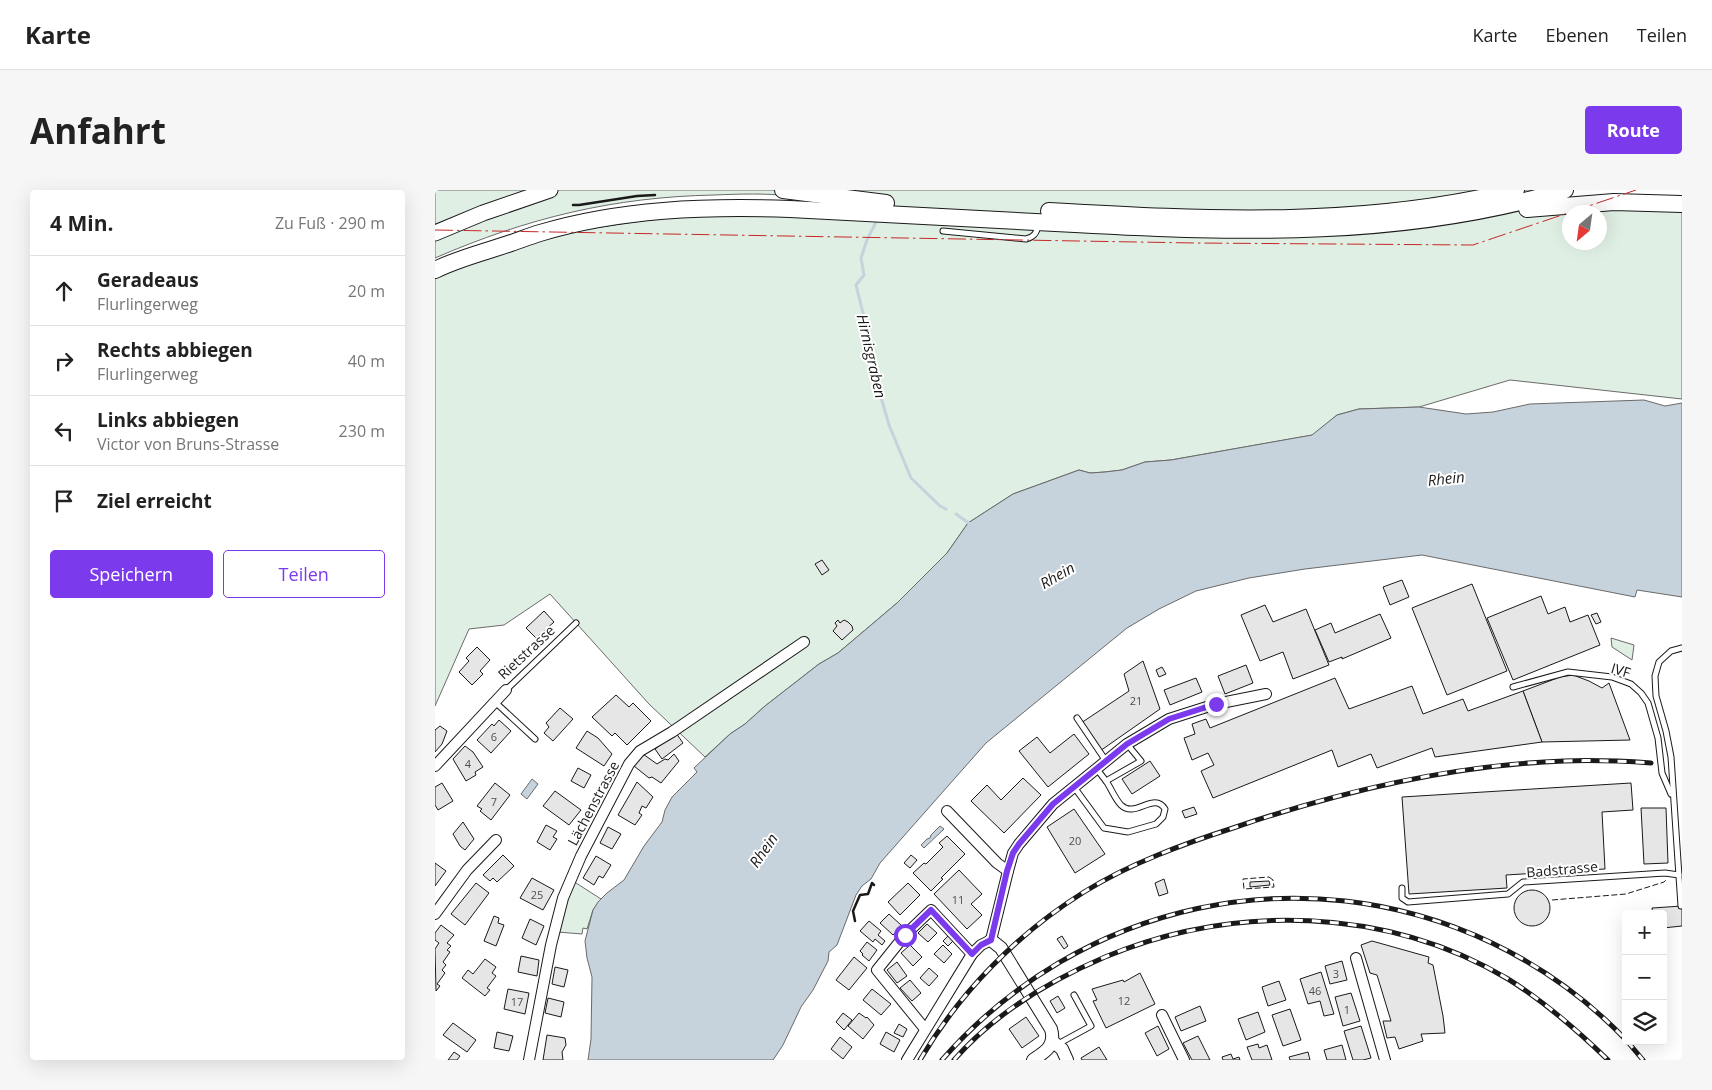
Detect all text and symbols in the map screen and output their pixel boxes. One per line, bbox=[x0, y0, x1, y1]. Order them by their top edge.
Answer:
text: Karte bbox=[25, 18, 91, 51]
text: Karte bbox=[1473, 23, 1517, 47]
text: Ebenen bbox=[1545, 23, 1609, 47]
text: Teilen bbox=[1637, 23, 1687, 47]
button: Route bbox=[1585, 106, 1682, 154]
text: Anfahrt bbox=[30, 107, 166, 154]
north arrow bbox=[1562, 205, 1607, 250]
text: 4 Min. bbox=[50, 209, 113, 237]
text: Zu Fuß · 290 m bbox=[275, 212, 385, 234]
text: Geradeaus bbox=[97, 267, 199, 293]
icon: ahead bbox=[50, 277, 78, 305]
text: 20 m bbox=[348, 280, 385, 302]
text: Flurlingerweg bbox=[97, 293, 198, 315]
water label: Hirnisgraben bbox=[853, 312, 891, 400]
text: Rechts abbiegen bbox=[97, 337, 253, 363]
icon: right bbox=[50, 347, 78, 375]
text: 40 m bbox=[348, 350, 385, 372]
text: Flurlingerweg bbox=[97, 363, 198, 385]
text: Links abbiegen bbox=[97, 407, 239, 433]
icon: left bbox=[50, 417, 78, 445]
text: 230 m bbox=[339, 420, 385, 442]
text: Victor von Bruns-Strasse bbox=[97, 433, 279, 455]
water label: Rhein bbox=[1426, 466, 1466, 490]
icon: arrive bbox=[50, 487, 78, 515]
text: Ziel erreicht bbox=[97, 488, 212, 514]
button: Speichern bbox=[50, 550, 213, 598]
button: Teilen bbox=[223, 550, 385, 598]
water label: Rhein bbox=[1036, 557, 1078, 593]
street label: Rietstrasse bbox=[493, 621, 559, 683]
street label: IVF bbox=[1609, 658, 1633, 682]
house number: 21 bbox=[1130, 693, 1142, 708]
route end bbox=[1205, 693, 1228, 716]
house number: 6 bbox=[491, 729, 497, 744]
house number: 4 bbox=[465, 756, 472, 771]
street label: Lächenstrasse bbox=[563, 757, 623, 849]
house number: 7 bbox=[491, 794, 497, 809]
water label: Rhein bbox=[744, 829, 782, 871]
house number: 20 bbox=[1069, 833, 1081, 848]
street label: Badstrasse bbox=[1525, 856, 1599, 882]
house number: 25 bbox=[531, 887, 543, 902]
house number: 11 bbox=[952, 892, 964, 907]
map controls bbox=[1622, 910, 1667, 1045]
button: + bbox=[1622, 910, 1667, 955]
route start bbox=[894, 924, 917, 947]
button: − bbox=[1622, 955, 1667, 1000]
house number: 3 bbox=[1333, 966, 1339, 981]
house number: 46 bbox=[1309, 983, 1321, 998]
house number: 12 bbox=[1118, 993, 1130, 1008]
house number: 17 bbox=[511, 994, 523, 1009]
button: layers bbox=[1622, 1000, 1667, 1045]
house number: 1 bbox=[1344, 1002, 1350, 1017]

